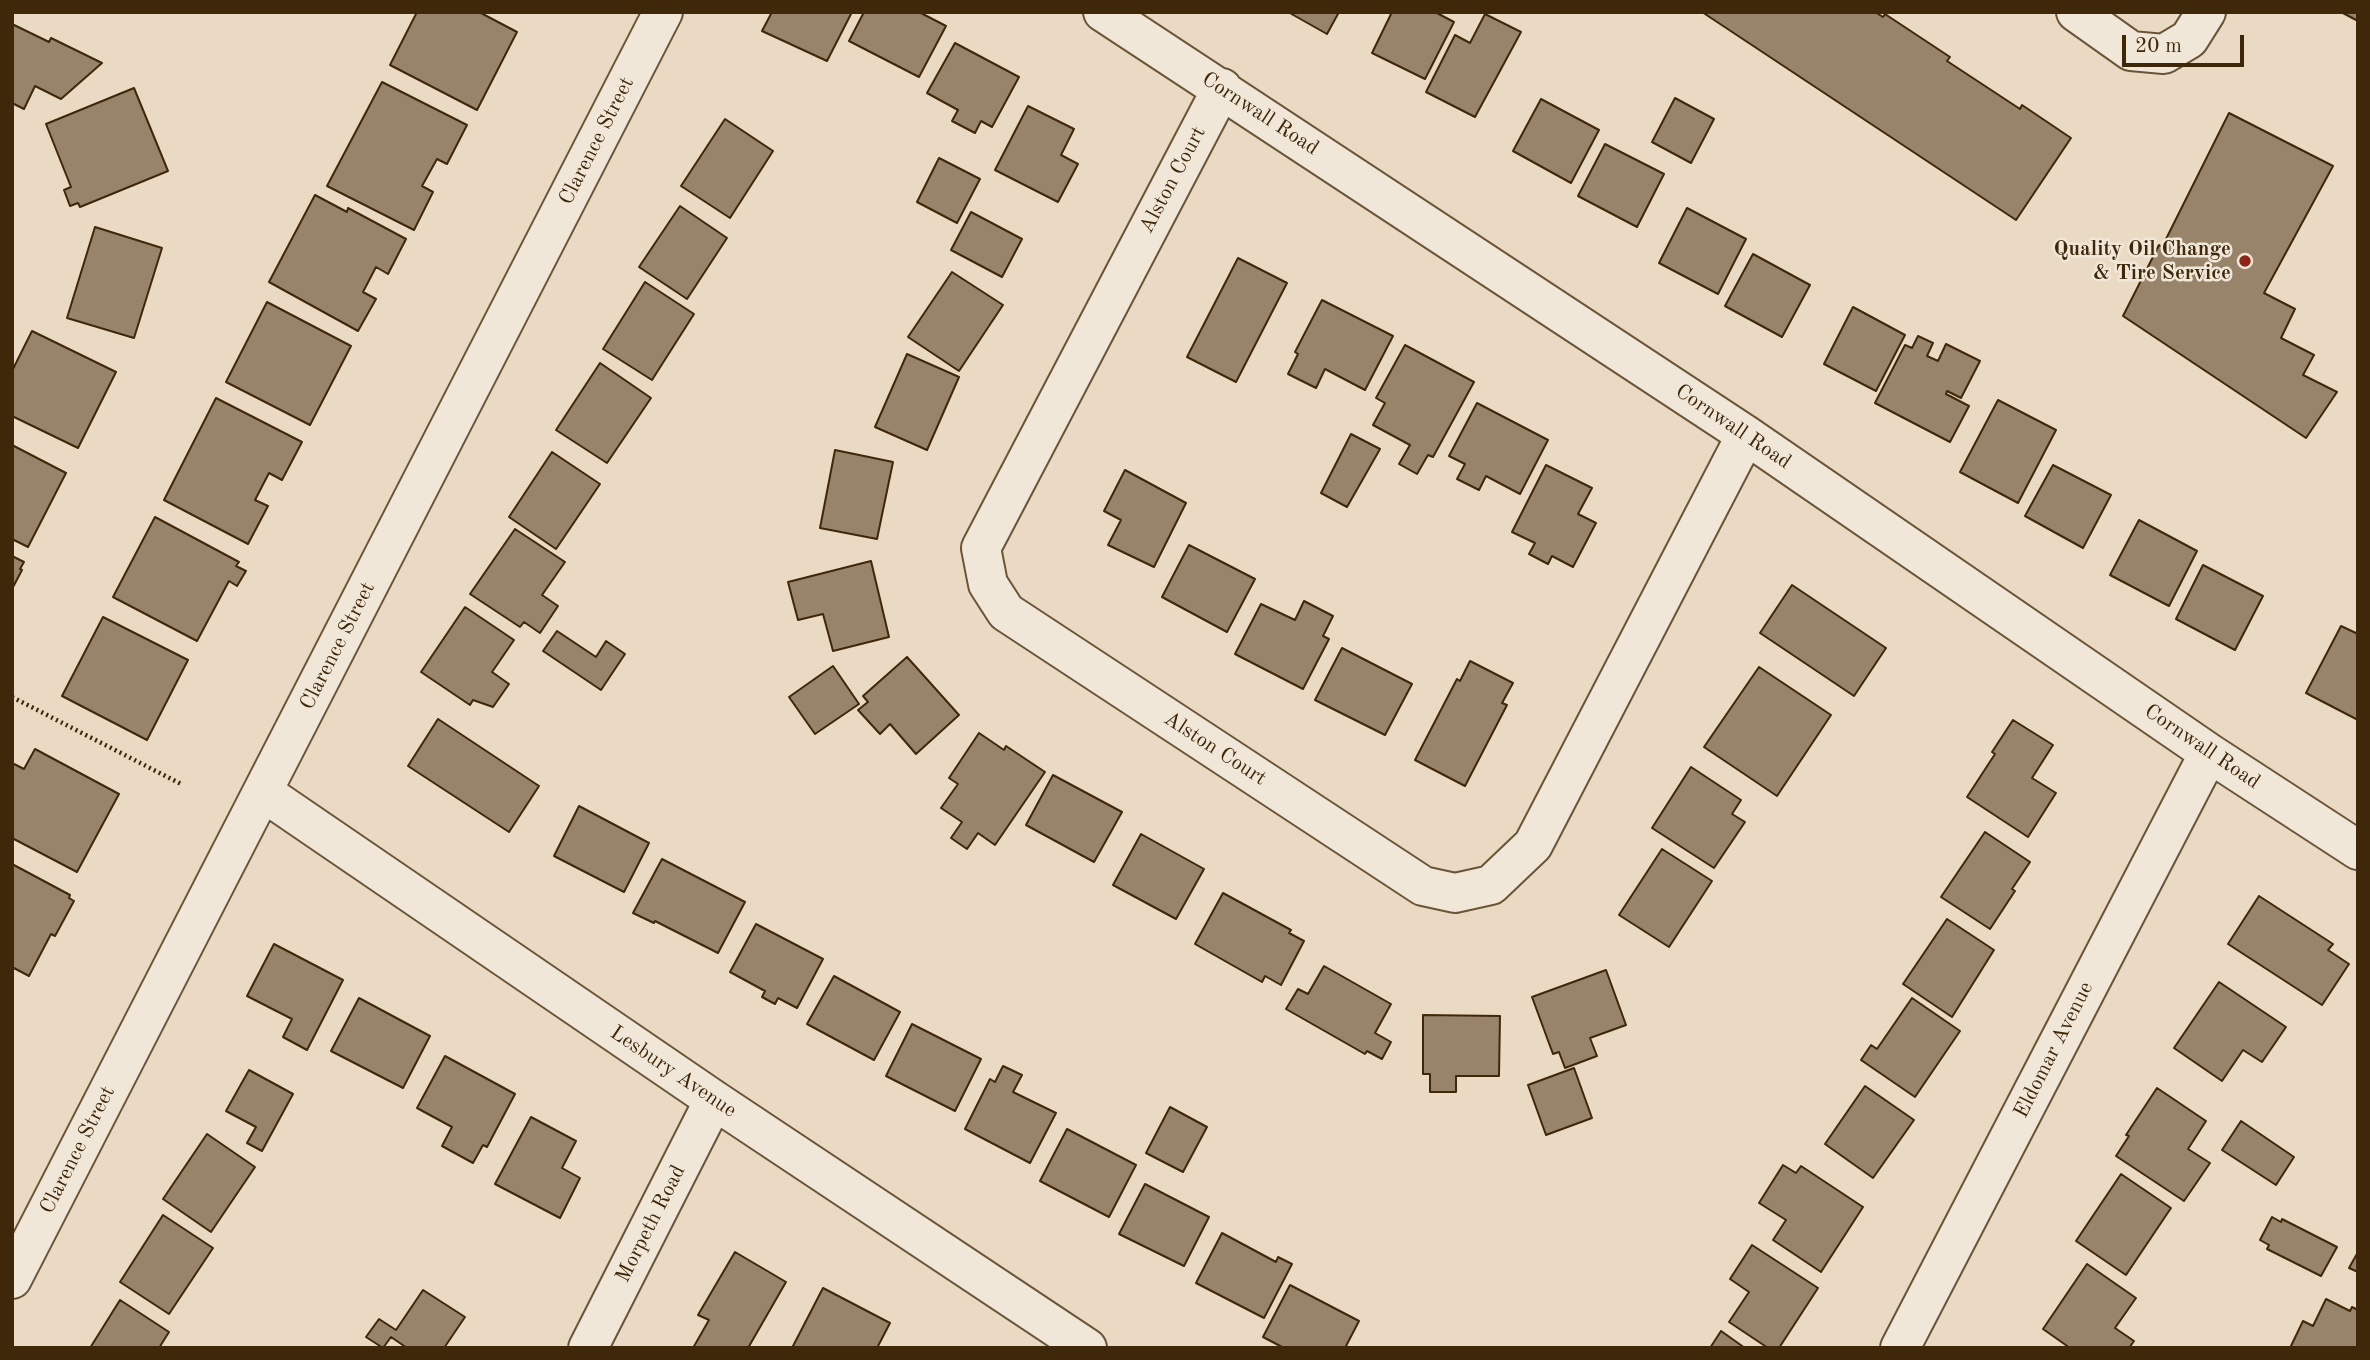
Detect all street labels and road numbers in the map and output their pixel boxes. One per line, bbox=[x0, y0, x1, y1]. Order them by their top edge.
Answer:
street label: Cornwall Road bbox=[1197, 67, 1323, 161]
street label: Clarence Street bbox=[554, 73, 640, 209]
street label: Alston Court bbox=[1134, 122, 1212, 238]
street label: Cornwall Road bbox=[1670, 379, 1796, 475]
street label: Clarence Street bbox=[295, 578, 381, 714]
street label: Cornwall Road bbox=[2139, 699, 2265, 795]
street label: Alston Court bbox=[1159, 706, 1271, 792]
street label: Eldomar Avenue bbox=[2009, 978, 2099, 1122]
street label: Lesbury Avenue bbox=[605, 1020, 741, 1124]
street label: Clarence Street bbox=[35, 1082, 121, 1218]
street label: Morpeth Road bbox=[611, 1161, 691, 1287]

